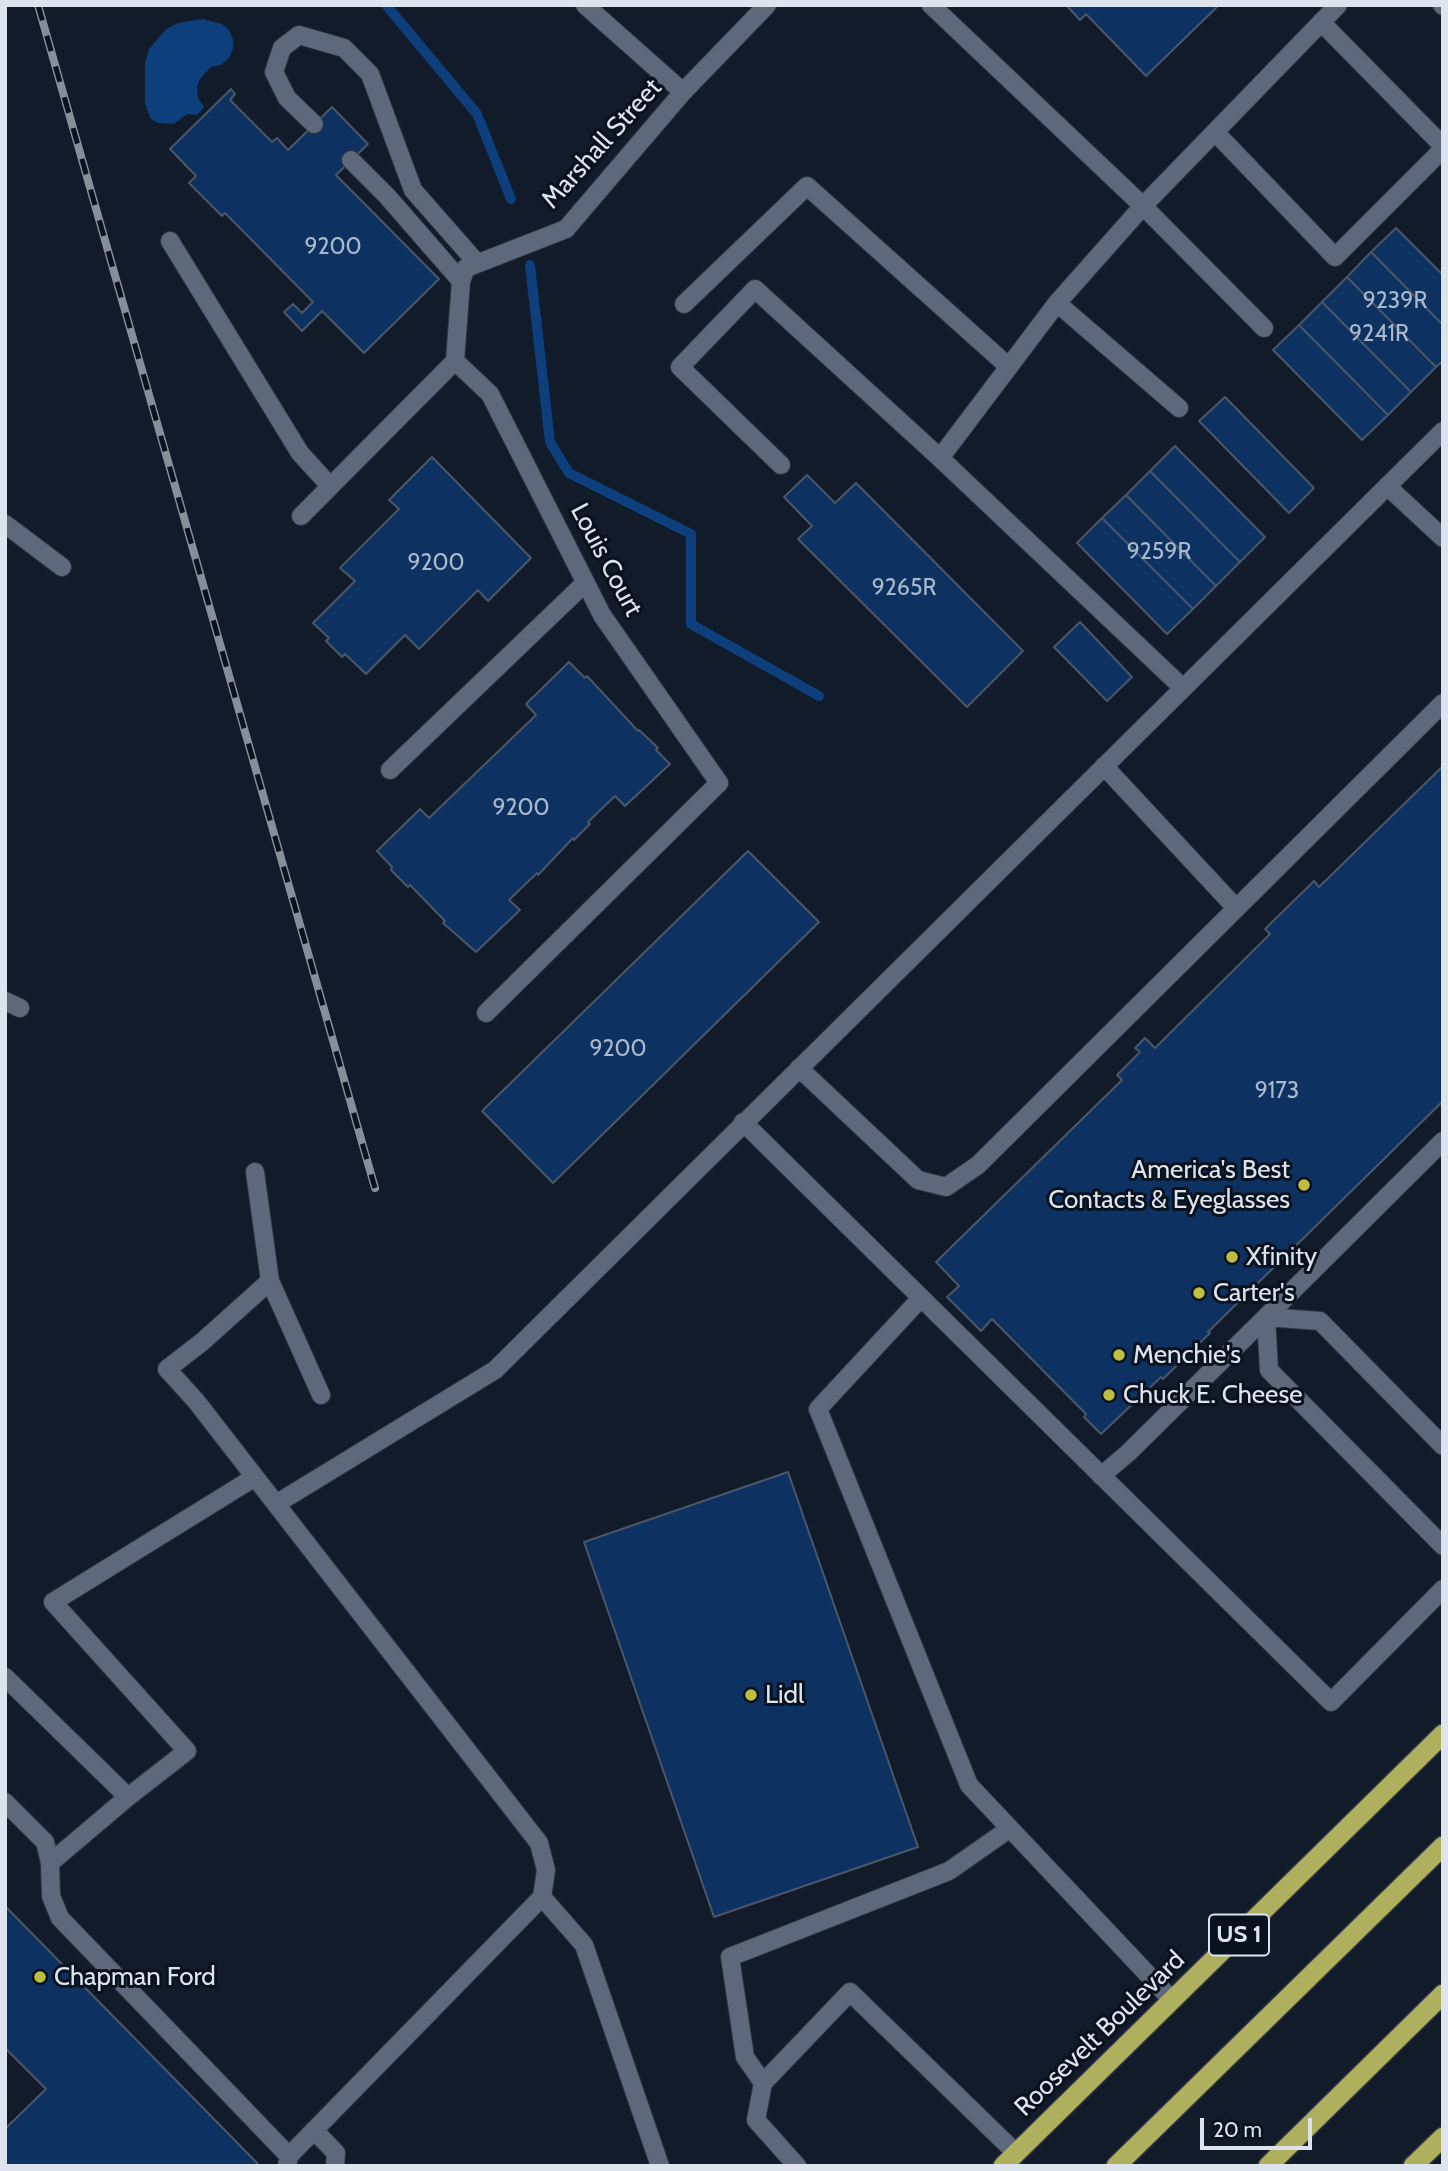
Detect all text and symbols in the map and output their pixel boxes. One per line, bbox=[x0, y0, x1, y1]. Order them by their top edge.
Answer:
street label: Marshall Street bbox=[536, 73, 668, 215]
house number: 9200 bbox=[304, 233, 362, 261]
house number: 9239R bbox=[1363, 287, 1427, 315]
house number: 9241R bbox=[1349, 320, 1409, 348]
street label: Louis Court bbox=[563, 498, 649, 622]
house number: 9259R bbox=[1127, 538, 1191, 566]
house number: 9200 bbox=[407, 549, 465, 577]
house number: 9265R bbox=[872, 574, 936, 602]
house number: 9200 bbox=[492, 794, 550, 822]
house number: 9200 bbox=[589, 1035, 647, 1063]
house number: 9173 bbox=[1255, 1077, 1299, 1105]
place label: America's Best Contacts & Eyeglasses bbox=[1048, 1154, 1290, 1216]
marker: America's Best Contacts & Eyeglasses bbox=[1296, 1177, 1312, 1193]
place label: Xfinity bbox=[1246, 1241, 1317, 1273]
marker: Xfinity bbox=[1224, 1249, 1240, 1265]
place label: Carter's bbox=[1213, 1277, 1295, 1309]
marker: Carter's bbox=[1191, 1285, 1207, 1301]
place label: Menchie's bbox=[1133, 1339, 1241, 1371]
marker: Menchie's bbox=[1111, 1347, 1127, 1363]
place label: Chuck E. Cheese bbox=[1123, 1379, 1303, 1411]
marker: Chuck E. Cheese bbox=[1101, 1387, 1117, 1403]
place label: Lidl bbox=[765, 1679, 804, 1711]
marker: Lidl bbox=[743, 1687, 759, 1703]
road number: US 1 bbox=[1209, 1914, 1269, 1956]
street label: Roosevelt Boulevard bbox=[1008, 1945, 1192, 2123]
place label: Chapman Ford bbox=[54, 1961, 216, 1993]
marker: Chapman Ford bbox=[32, 1969, 48, 1985]
scale bar bbox=[1203, 2104, 1315, 2148]
text: 20 m bbox=[1213, 2117, 1262, 2142]

